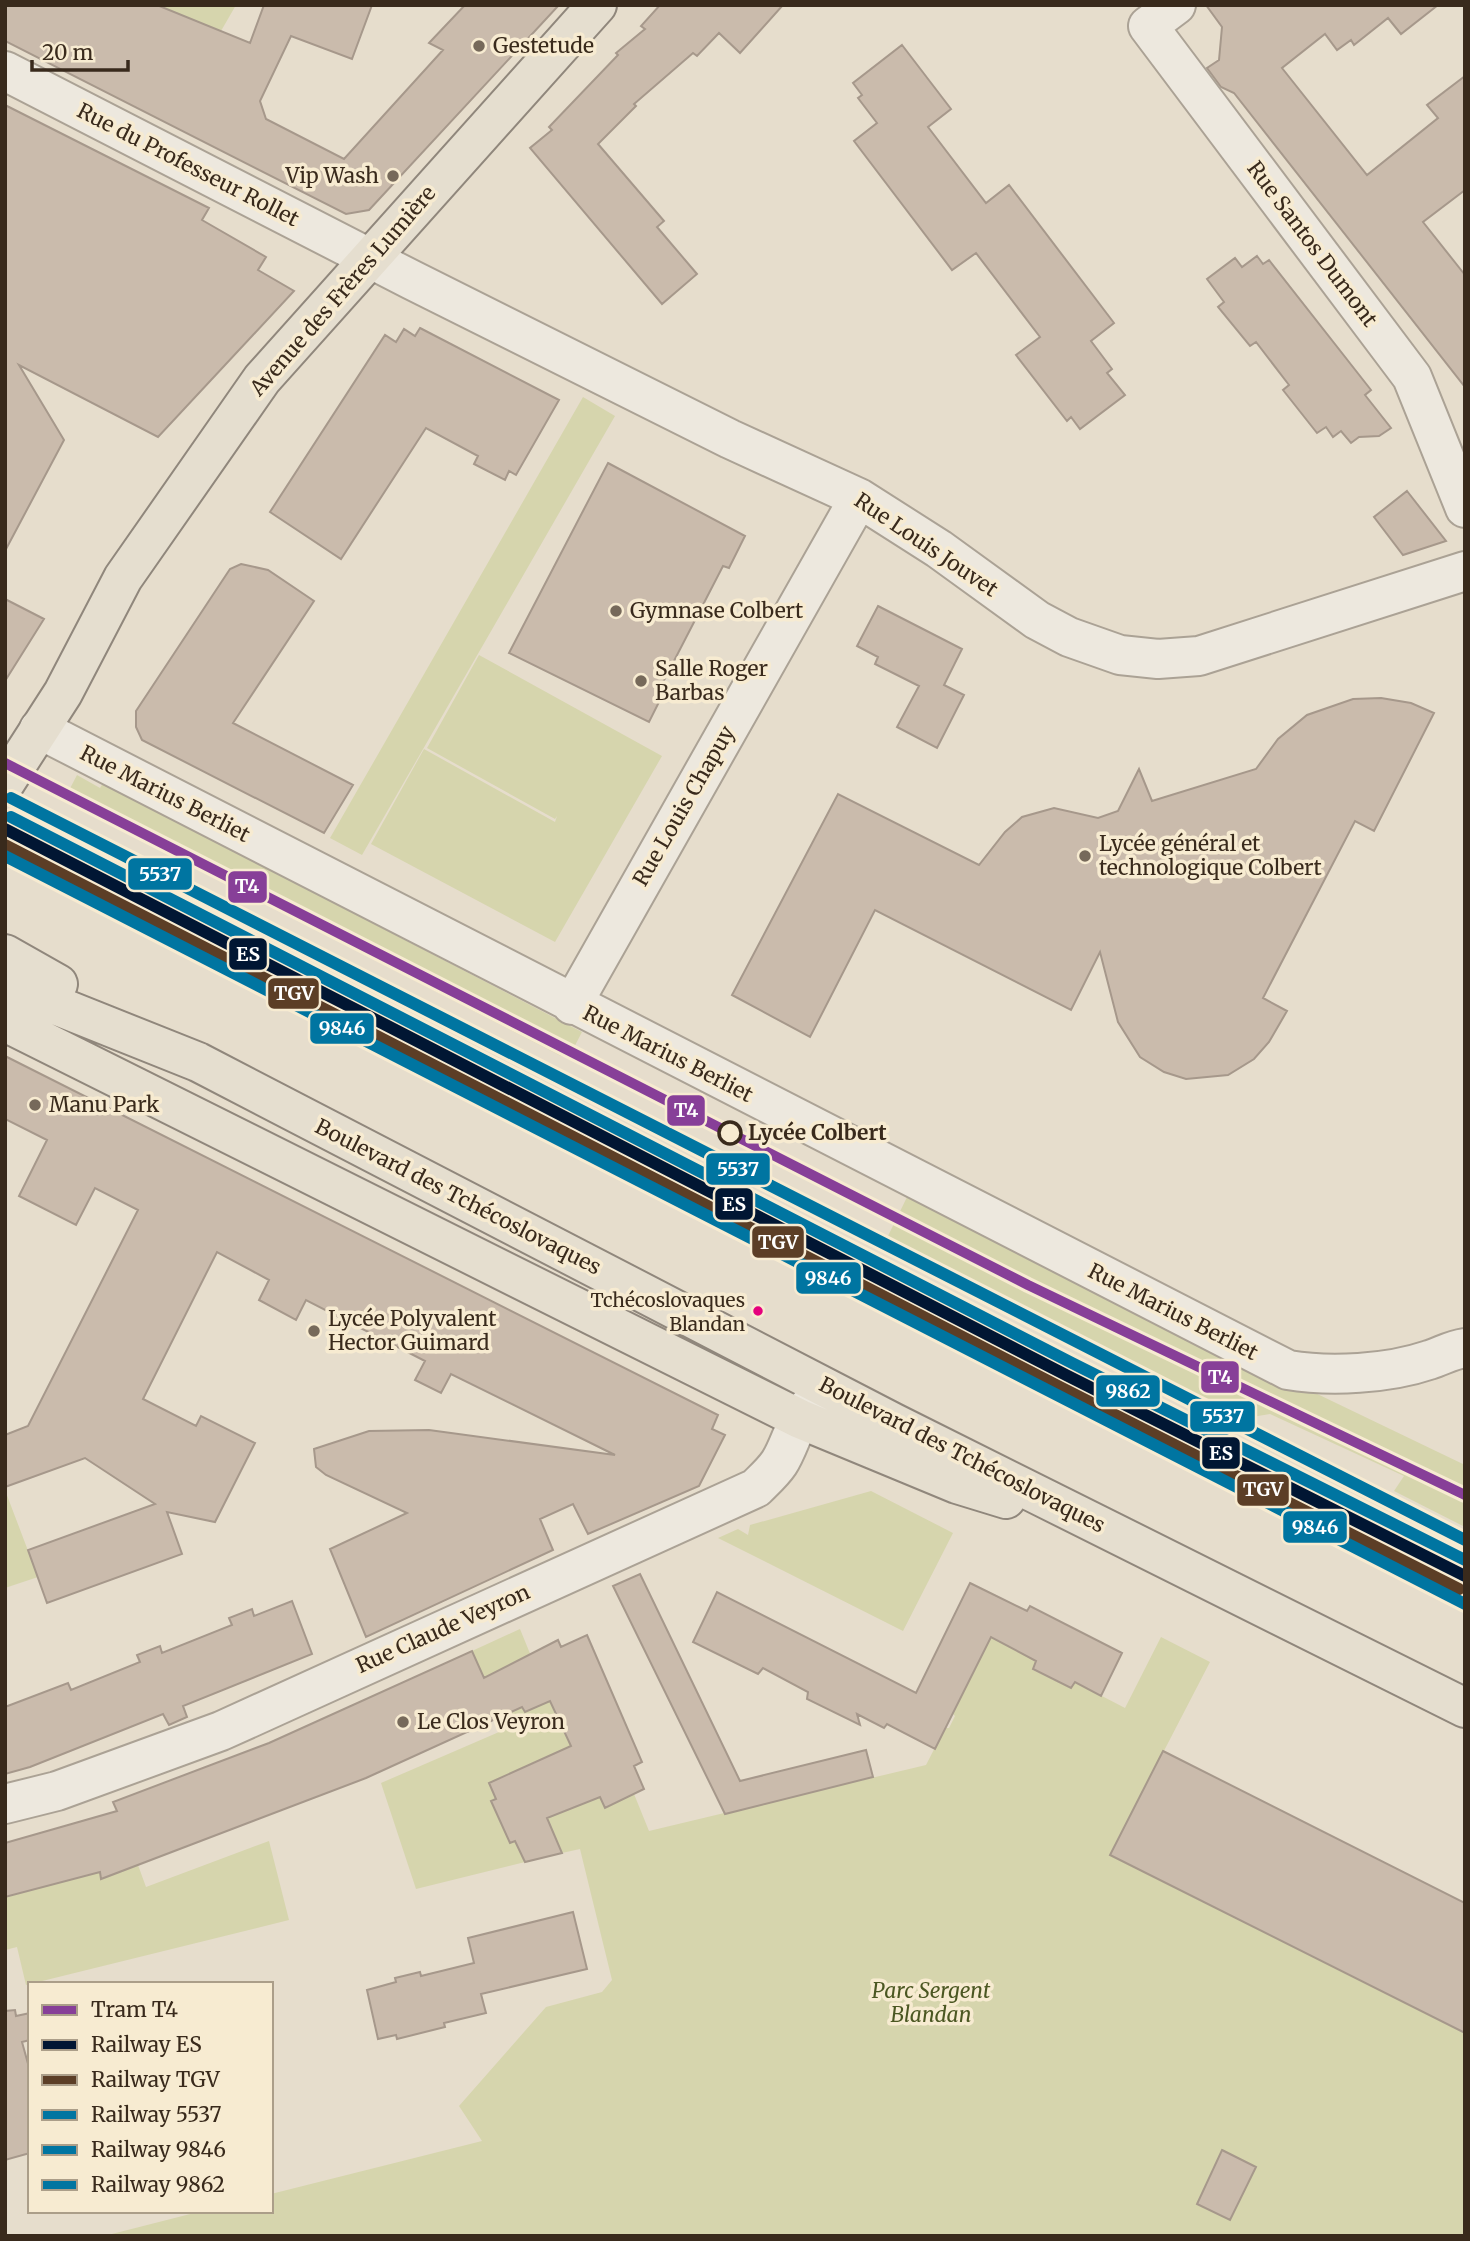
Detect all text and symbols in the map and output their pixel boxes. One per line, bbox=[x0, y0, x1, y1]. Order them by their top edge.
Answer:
scale bar bbox=[32, 28, 128, 72]
place label: Gestetude bbox=[493, 32, 594, 59]
marker: Gestetude bbox=[471, 38, 487, 54]
text: 20 m bbox=[42, 39, 94, 66]
street label: Rue du Professeur Rollet bbox=[73, 97, 304, 232]
street label: Rue Santos Dumont bbox=[1241, 156, 1383, 332]
place label: Vip Wash bbox=[285, 162, 379, 189]
marker: Vip Wash bbox=[385, 168, 401, 184]
street label: Avenue des Frères Lumière bbox=[243, 180, 441, 402]
street label: Rue Louis Jouvet bbox=[849, 487, 1003, 603]
place label: Gymnase Colbert bbox=[630, 597, 803, 624]
marker: Gymnase Colbert bbox=[608, 603, 624, 619]
place label: Salle Roger Barbas bbox=[655, 655, 768, 706]
marker: Salle Roger Barbas bbox=[633, 673, 649, 689]
street label: Rue Louis Chapuy bbox=[627, 720, 741, 891]
street label: Rue Marius Berliet bbox=[76, 739, 255, 848]
place label: Lycée général et technologique Colbert bbox=[1099, 830, 1322, 881]
marker: Lycée général et technologique Colbert bbox=[1077, 848, 1093, 864]
line badge: 5537 bbox=[127, 857, 193, 891]
text: 5537 bbox=[139, 862, 181, 886]
line badge: T4 bbox=[227, 870, 268, 904]
text: T4 bbox=[235, 874, 259, 898]
line badge: ES bbox=[228, 937, 268, 971]
text: ES bbox=[236, 942, 260, 966]
line badge: TGV bbox=[267, 977, 320, 1010]
text: TGV bbox=[274, 981, 315, 1005]
street label: Rue Marius Berliet bbox=[579, 999, 758, 1108]
line badge: 9846 bbox=[309, 1012, 375, 1045]
text: 9846 bbox=[319, 1016, 365, 1040]
place label: Manu Park bbox=[49, 1091, 160, 1118]
line badge: T4 bbox=[666, 1094, 706, 1127]
marker: Manu Park bbox=[27, 1097, 43, 1113]
text: T4 bbox=[674, 1098, 698, 1122]
street label: Boulevard des Tchécoslovaques bbox=[311, 1113, 606, 1281]
place label: Lycée Colbert bbox=[748, 1119, 887, 1146]
marker: Lycée Colbert bbox=[718, 1121, 742, 1145]
line badge: 5537 bbox=[705, 1152, 771, 1186]
text: 5537 bbox=[717, 1157, 759, 1181]
line badge: ES bbox=[714, 1187, 754, 1221]
text: ES bbox=[722, 1192, 746, 1216]
line badge: TGV bbox=[751, 1225, 805, 1259]
text: TGV bbox=[758, 1230, 799, 1254]
street label: Rue Marius Berliet bbox=[1084, 1257, 1263, 1366]
line badge: 9846 bbox=[795, 1261, 862, 1295]
text: 9846 bbox=[805, 1266, 851, 1290]
place label: Tchécoslovaques Blandan bbox=[590, 1288, 745, 1336]
marker: Tchécoslovaques Blandan bbox=[751, 1304, 765, 1318]
place label: Lycée Polyvalent Hector Guimard bbox=[328, 1305, 496, 1356]
marker: Lycée Polyvalent Hector Guimard bbox=[306, 1323, 322, 1339]
line badge: T4 bbox=[1200, 1360, 1240, 1394]
text: T4 bbox=[1208, 1365, 1232, 1389]
street label: Boulevard des Tchécoslovaques bbox=[815, 1371, 1110, 1539]
line badge: 9862 bbox=[1095, 1374, 1161, 1408]
text: 9862 bbox=[1105, 1379, 1151, 1403]
line badge: 5537 bbox=[1189, 1400, 1256, 1433]
text: 5537 bbox=[1202, 1404, 1244, 1428]
line badge: ES bbox=[1201, 1436, 1241, 1470]
text: ES bbox=[1209, 1441, 1233, 1465]
line badge: TGV bbox=[1236, 1473, 1290, 1507]
text: TGV bbox=[1243, 1477, 1284, 1501]
line badge: 9846 bbox=[1282, 1510, 1348, 1544]
text: 9846 bbox=[1292, 1515, 1338, 1539]
street label: Rue Claude Veyron bbox=[352, 1578, 534, 1679]
place label: Le Clos Veyron bbox=[417, 1708, 565, 1735]
marker: Le Clos Veyron bbox=[395, 1714, 411, 1730]
park label: Parc Sergent Blandan bbox=[872, 1977, 991, 2028]
legend bbox=[28, 1982, 273, 2213]
text: Tram T4 bbox=[91, 1996, 178, 2023]
text: Railway ES bbox=[91, 2031, 202, 2058]
text: Railway TGV bbox=[91, 2066, 221, 2093]
text: Railway 5537 bbox=[91, 2101, 222, 2128]
text: Railway 9846 bbox=[91, 2136, 226, 2163]
text: Railway 9862 bbox=[91, 2171, 225, 2198]

